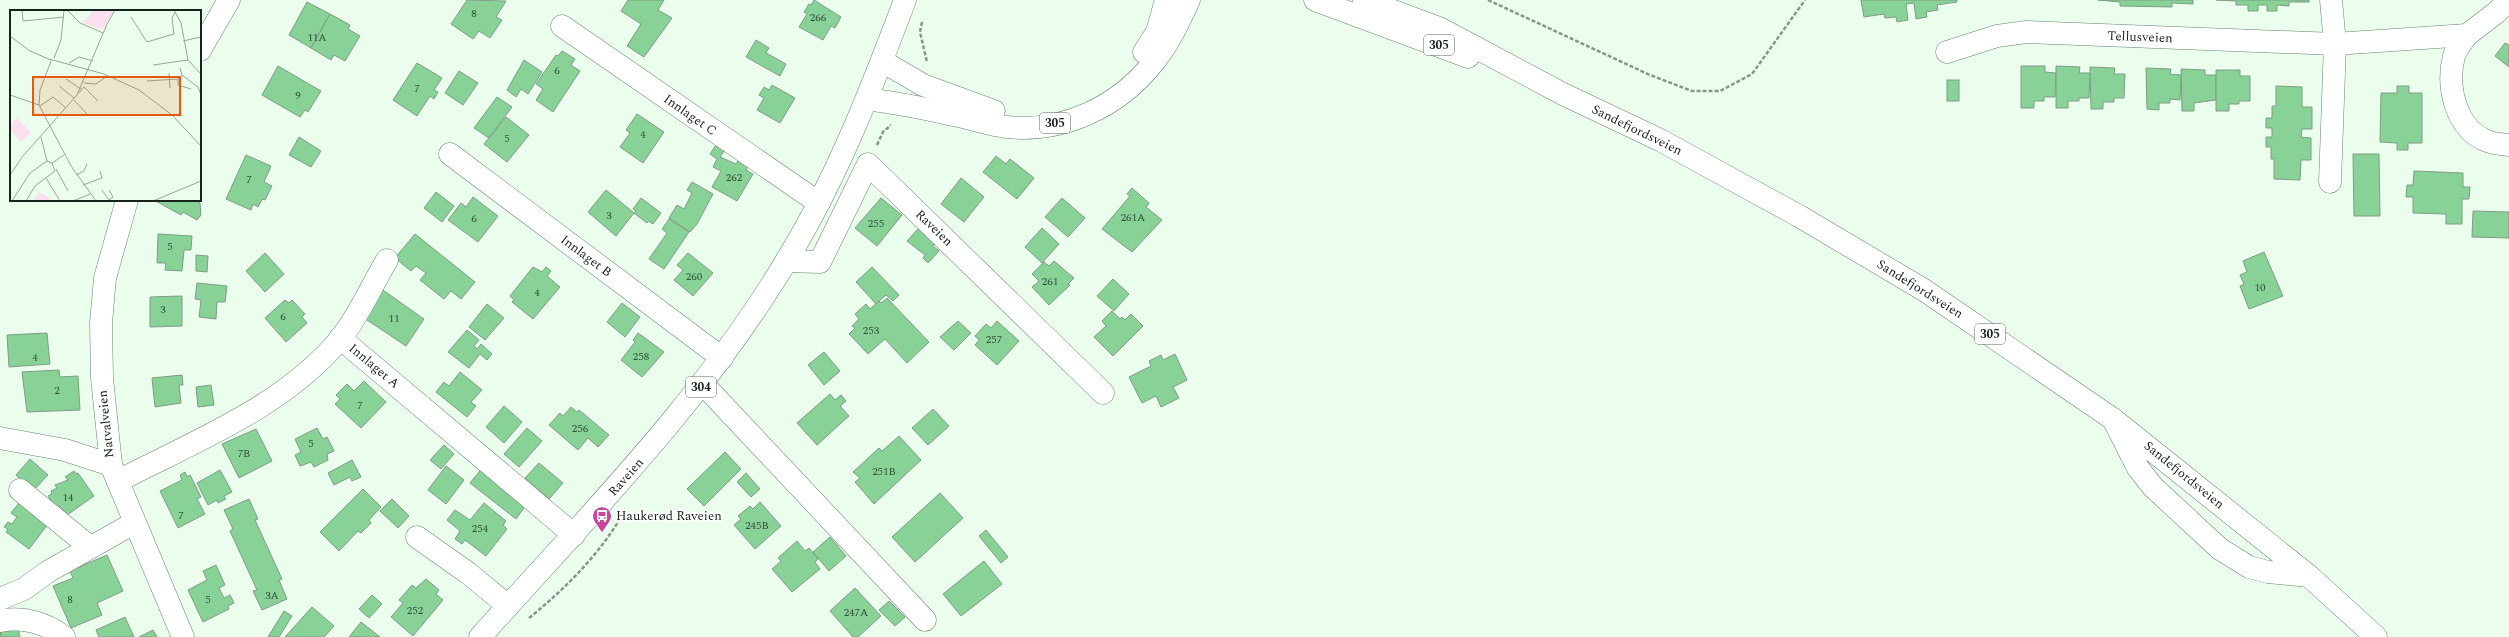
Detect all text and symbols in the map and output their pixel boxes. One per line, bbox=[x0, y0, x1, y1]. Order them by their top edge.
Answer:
house number: 8 bbox=[471, 5, 477, 22]
house number: 266 bbox=[810, 9, 827, 26]
inset map bbox=[10, 10, 201, 201]
street label: Tellusveien bbox=[2107, 26, 2173, 48]
house number: 11A bbox=[307, 29, 327, 46]
road number: 305 bbox=[1424, 35, 1454, 55]
house number: 6 bbox=[554, 62, 560, 79]
house number: 7 bbox=[414, 80, 420, 97]
house number: 9 bbox=[295, 87, 301, 104]
street label: Innlaget C bbox=[659, 89, 721, 141]
street label: Sandefjordsveien bbox=[1588, 99, 1686, 161]
road number: 305 bbox=[1040, 113, 1070, 133]
house number: 4 bbox=[640, 126, 646, 143]
house number: 5 bbox=[504, 130, 510, 147]
house number: 262 bbox=[726, 169, 743, 186]
house number: 7 bbox=[246, 171, 252, 188]
street label: Raveien bbox=[911, 205, 958, 251]
house number: 3 bbox=[606, 207, 612, 224]
house number: 261A bbox=[1121, 209, 1145, 226]
house number: 6 bbox=[471, 210, 477, 227]
house number: 255 bbox=[868, 215, 884, 232]
street label: Innlaget B bbox=[556, 230, 616, 282]
house number: 5 bbox=[167, 238, 173, 255]
street label: Sandefjordsveien bbox=[1873, 254, 1968, 324]
house number: 260 bbox=[686, 268, 703, 285]
house number: 261 bbox=[1042, 273, 1058, 290]
house number: 10 bbox=[2255, 279, 2266, 296]
house number: 4 bbox=[534, 284, 540, 301]
house number: 3 bbox=[160, 301, 166, 318]
house number: 6 bbox=[280, 308, 286, 325]
house number: 11 bbox=[389, 310, 400, 327]
house number: 253 bbox=[863, 322, 880, 339]
road number: 305 bbox=[1975, 324, 2005, 344]
house number: 257 bbox=[986, 331, 1003, 348]
street label: Innlaget A bbox=[344, 339, 404, 393]
house number: 258 bbox=[633, 348, 650, 365]
house number: 4 bbox=[32, 349, 38, 366]
road number: 304 bbox=[686, 377, 716, 397]
house number: 2 bbox=[54, 382, 60, 399]
street label: Natvalveien bbox=[92, 389, 120, 459]
house number: 7 bbox=[357, 397, 363, 414]
house number: 256 bbox=[572, 420, 589, 437]
house number: 5 bbox=[308, 435, 314, 452]
street label: Sandefjordsveien bbox=[2139, 436, 2229, 514]
house number: 7B bbox=[238, 445, 250, 462]
street label: Raveien bbox=[604, 453, 649, 501]
house number: 251B bbox=[872, 463, 896, 480]
house number: 14 bbox=[63, 489, 74, 506]
bus stop icon: Haukerød Raveien bbox=[591, 505, 613, 533]
place label: Haukerød Raveien bbox=[616, 506, 722, 526]
house number: 7 bbox=[178, 507, 184, 524]
house number: 245B bbox=[745, 517, 769, 534]
house number: 254 bbox=[472, 520, 489, 537]
house number: 3A bbox=[265, 587, 279, 604]
house number: 8 bbox=[67, 591, 73, 608]
house number: 5 bbox=[205, 591, 211, 608]
house number: 252 bbox=[407, 602, 424, 619]
house number: 247A bbox=[844, 604, 868, 621]

